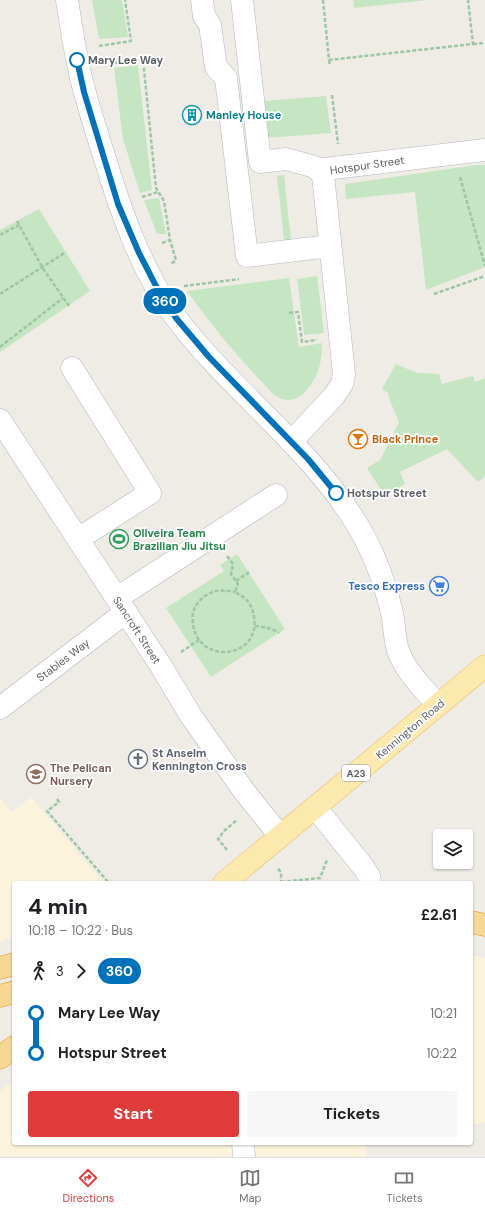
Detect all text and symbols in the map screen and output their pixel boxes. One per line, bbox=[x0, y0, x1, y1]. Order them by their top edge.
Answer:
marker: Mary Lee Way bbox=[69, 52, 85, 68]
place label: Mary Lee Way bbox=[88, 53, 163, 67]
building icon: Manley House bbox=[181, 104, 203, 126]
place label: Manley House bbox=[206, 108, 282, 122]
street label: Hotspur Street bbox=[329, 153, 405, 177]
line badge: 360 bbox=[142, 288, 188, 314]
text: 360 bbox=[151, 292, 179, 310]
bar icon: Black Prince bbox=[347, 428, 369, 450]
place label: Black Prince bbox=[372, 432, 439, 446]
marker: Hotspur Street bbox=[328, 485, 344, 501]
place label: Hotspur Street bbox=[347, 486, 427, 500]
place label: Oliveira Team Brazilian Jiu Jitsu bbox=[133, 526, 226, 553]
sports icon: Oliveira Team Brazilian Jiu Jitsu bbox=[108, 528, 130, 550]
supermarket icon: Tesco Express bbox=[428, 575, 450, 597]
place label: Tesco Express bbox=[348, 579, 425, 593]
street label: Sancroft Street bbox=[110, 594, 164, 666]
street label: Stables Way bbox=[34, 636, 92, 684]
street label: Kennington Road bbox=[373, 696, 447, 762]
place label: St Anselm Kennington Cross bbox=[152, 746, 247, 773]
church icon: St Anselm Kennington Cross bbox=[127, 748, 149, 770]
place label: The Pelican Nursery bbox=[50, 761, 112, 788]
school or university icon: The Pelican Nursery bbox=[25, 763, 47, 785]
road number: A23 bbox=[342, 765, 370, 781]
map controls bbox=[433, 829, 473, 869]
button: layers bbox=[433, 829, 473, 869]
text: 4 min bbox=[28, 892, 88, 921]
text: £2.61 bbox=[421, 905, 457, 925]
text: 10:18 – 10:22 · Bus bbox=[28, 922, 133, 939]
icon: walk bbox=[28, 960, 50, 982]
icon: forward bbox=[70, 960, 92, 982]
text: 360 bbox=[106, 962, 133, 980]
text: 3 bbox=[56, 963, 64, 980]
text: Mary Lee Way bbox=[58, 1003, 160, 1023]
text: 10:21 bbox=[430, 1005, 457, 1022]
text: Hotspur Street bbox=[58, 1043, 167, 1063]
text: 10:22 bbox=[426, 1045, 457, 1062]
button: Start bbox=[28, 1091, 239, 1137]
button: Tickets bbox=[247, 1091, 457, 1137]
tab: Directions bbox=[62, 1167, 114, 1205]
tab: Map bbox=[239, 1167, 261, 1205]
tab: Tickets bbox=[386, 1167, 423, 1205]

